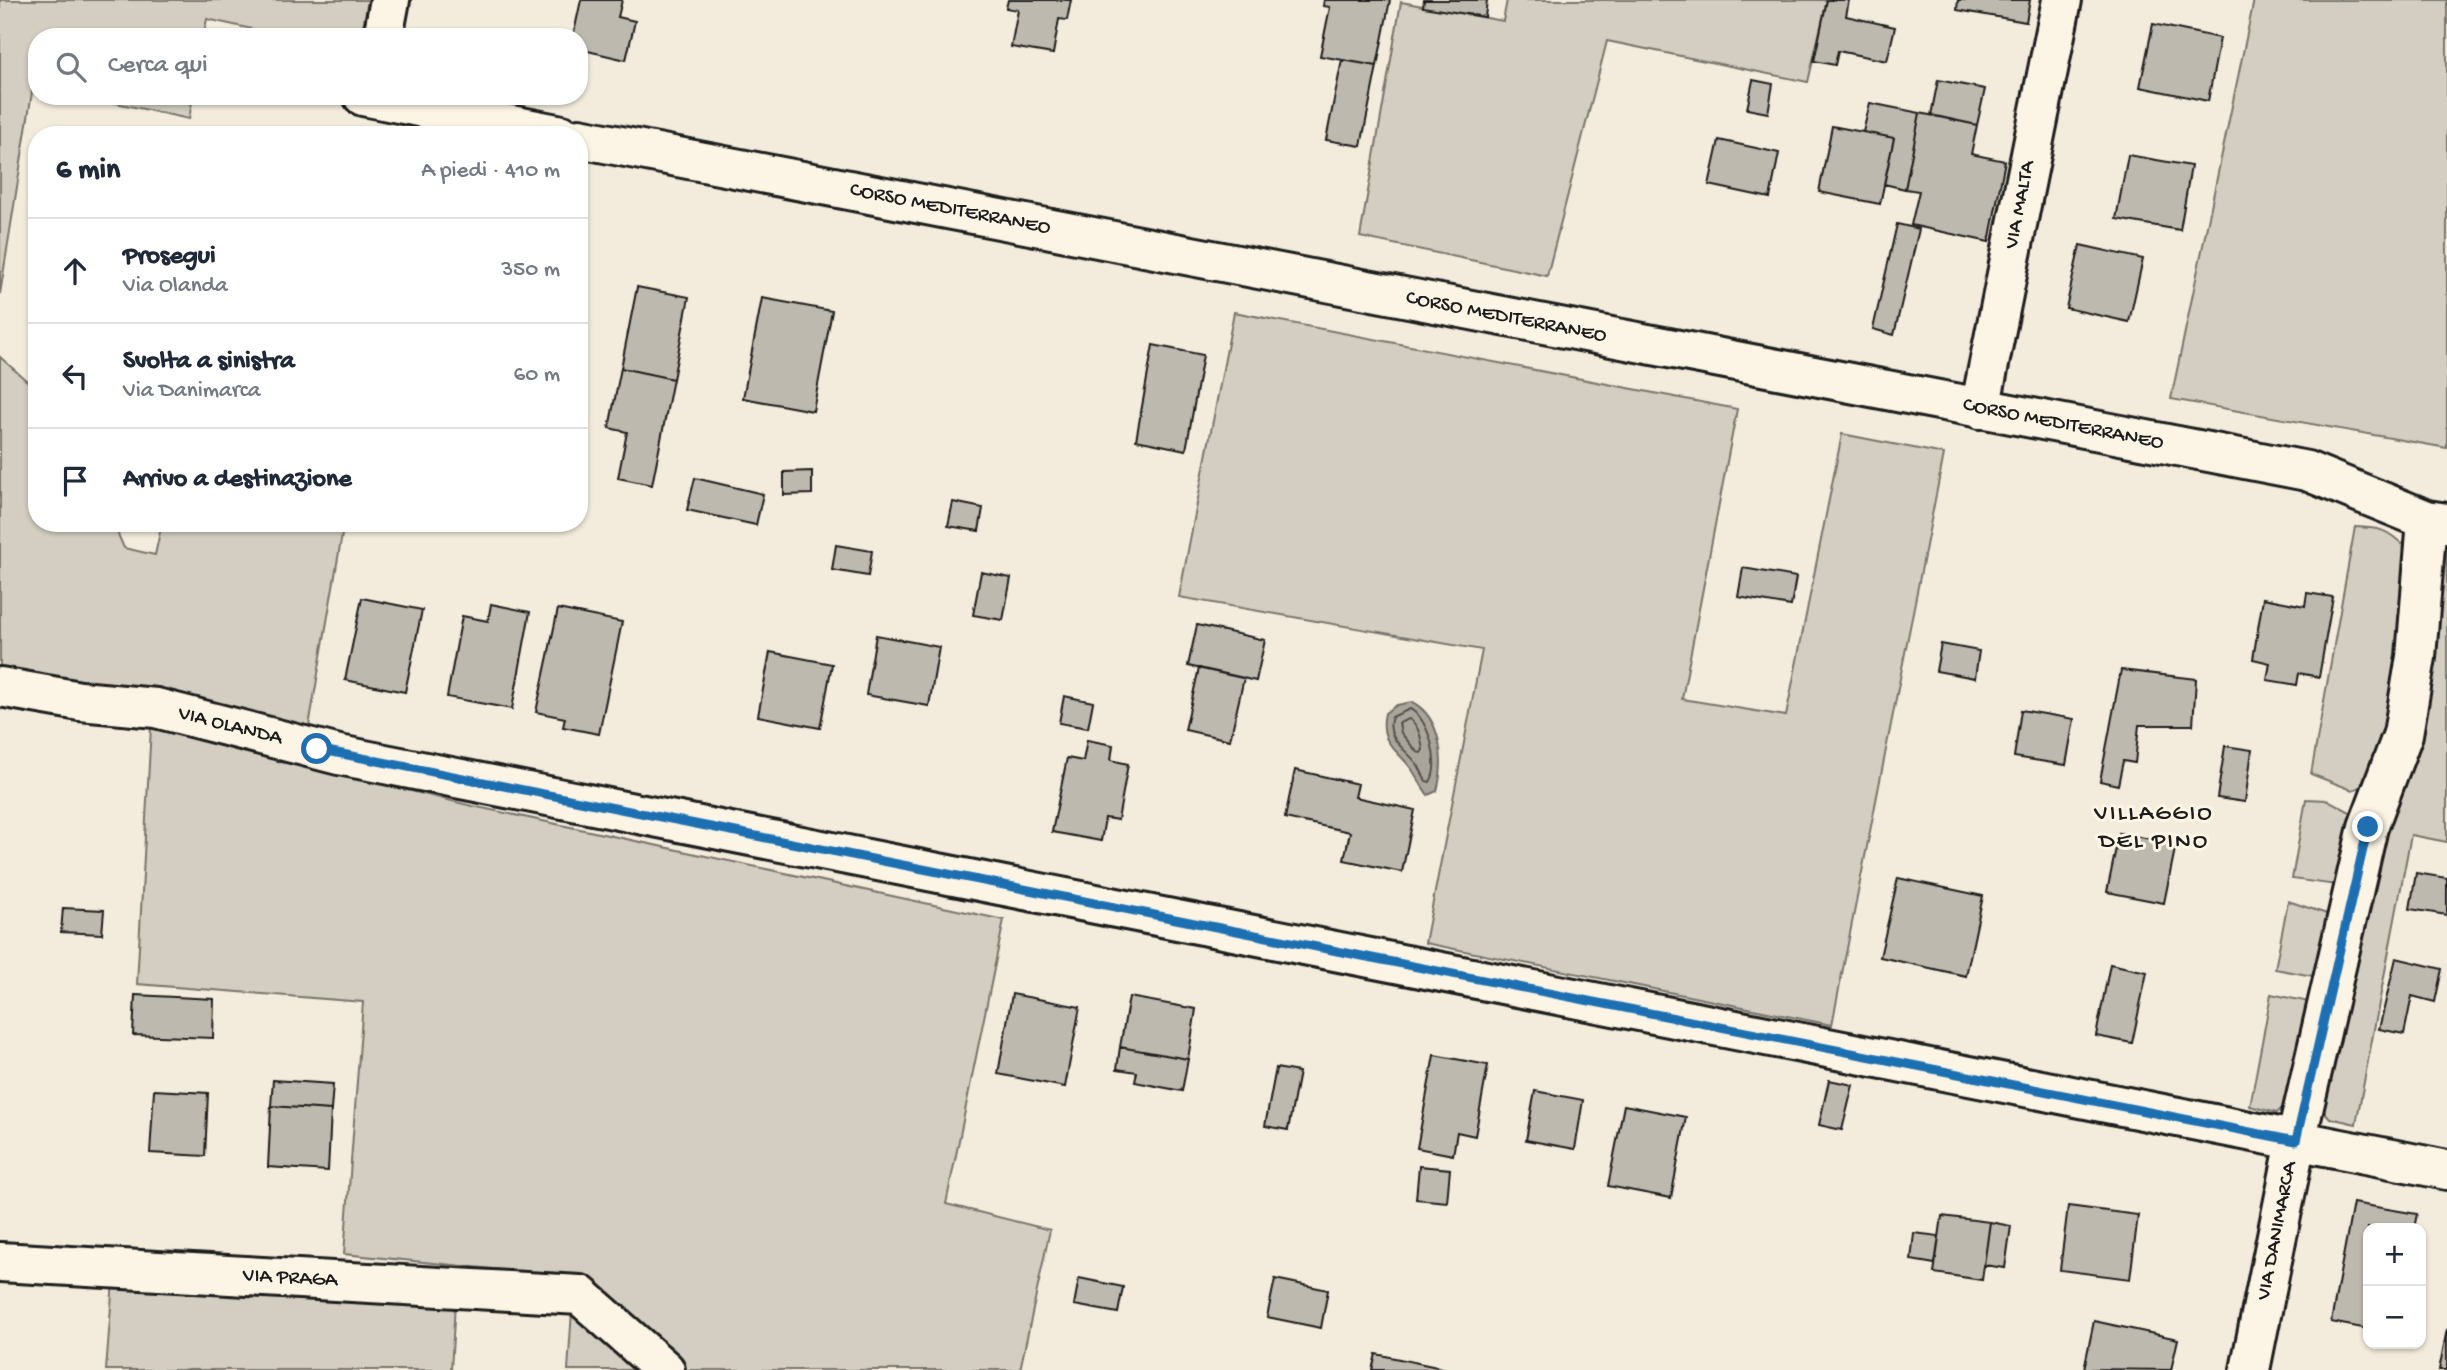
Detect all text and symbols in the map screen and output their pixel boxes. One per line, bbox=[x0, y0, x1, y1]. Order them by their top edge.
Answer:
search box bbox=[28, 28, 588, 105]
icon: search bbox=[52, 48, 90, 86]
text: Cerca qui bbox=[108, 51, 208, 82]
text: 6 min bbox=[56, 154, 120, 189]
street label: VIA MALTA bbox=[2000, 157, 2042, 252]
text: A piedi · 410 m bbox=[421, 158, 560, 185]
street label: CORSO MEDITERRANEO bbox=[848, 178, 1053, 242]
text: Prosegui bbox=[123, 242, 216, 273]
icon: ahead bbox=[56, 252, 94, 290]
text: 350 m bbox=[501, 257, 560, 284]
text: Via Olanda bbox=[123, 273, 228, 300]
street label: CORSO MEDITERRANEO bbox=[1404, 286, 1609, 350]
text: Svolta a sinistra bbox=[123, 347, 295, 378]
icon: left bbox=[56, 357, 94, 395]
text: 60 m bbox=[514, 362, 560, 389]
text: Via Danimarca bbox=[123, 378, 261, 405]
street label: CORSO MEDITERRANEO bbox=[1961, 393, 2166, 457]
icon: arrive bbox=[56, 462, 94, 500]
text: Arrivo a destinazione bbox=[123, 465, 352, 496]
street label: VIA OLANDA bbox=[174, 702, 286, 752]
route start bbox=[301, 733, 332, 764]
district label: VILLAGGIO DEL PINO bbox=[2093, 800, 2214, 857]
route end bbox=[2352, 811, 2383, 842]
street label: VIA DANIMARCA bbox=[2252, 1158, 2304, 1303]
map controls bbox=[2363, 1223, 2426, 1349]
button: + bbox=[2363, 1223, 2426, 1286]
street label: VIA PRAGA bbox=[241, 1264, 340, 1294]
button: − bbox=[2363, 1286, 2426, 1349]

